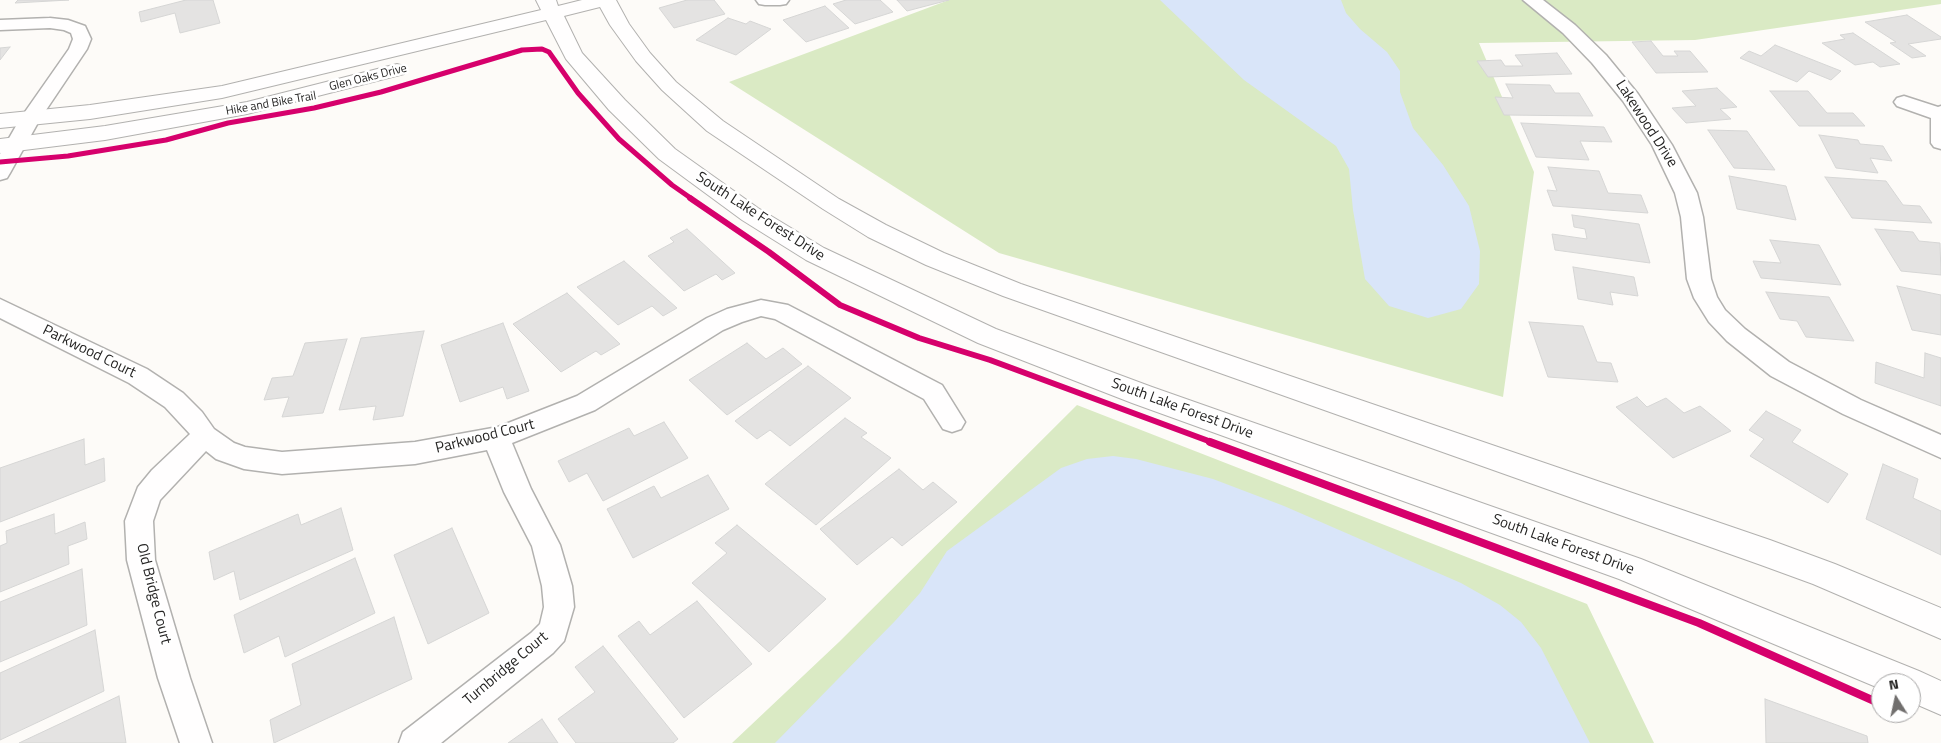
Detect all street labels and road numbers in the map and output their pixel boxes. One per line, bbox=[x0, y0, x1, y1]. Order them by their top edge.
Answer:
street label: Glen Oaks Drive bbox=[328, 61, 408, 95]
street label: Lakewood Drive bbox=[1611, 77, 1681, 171]
street label: Hike and Bike Trail bbox=[225, 89, 317, 119]
street label: South Lake Forest Drive bbox=[692, 169, 828, 265]
street label: Parkwood Court bbox=[39, 322, 139, 382]
street label: South Lake Forest Drive bbox=[1109, 375, 1255, 443]
street label: Parkwood Court bbox=[434, 416, 536, 458]
street label: South Lake Forest Drive bbox=[1490, 511, 1636, 579]
street label: Old Bridge Court bbox=[132, 542, 174, 646]
street label: Turnbridge Court bbox=[460, 628, 552, 710]

